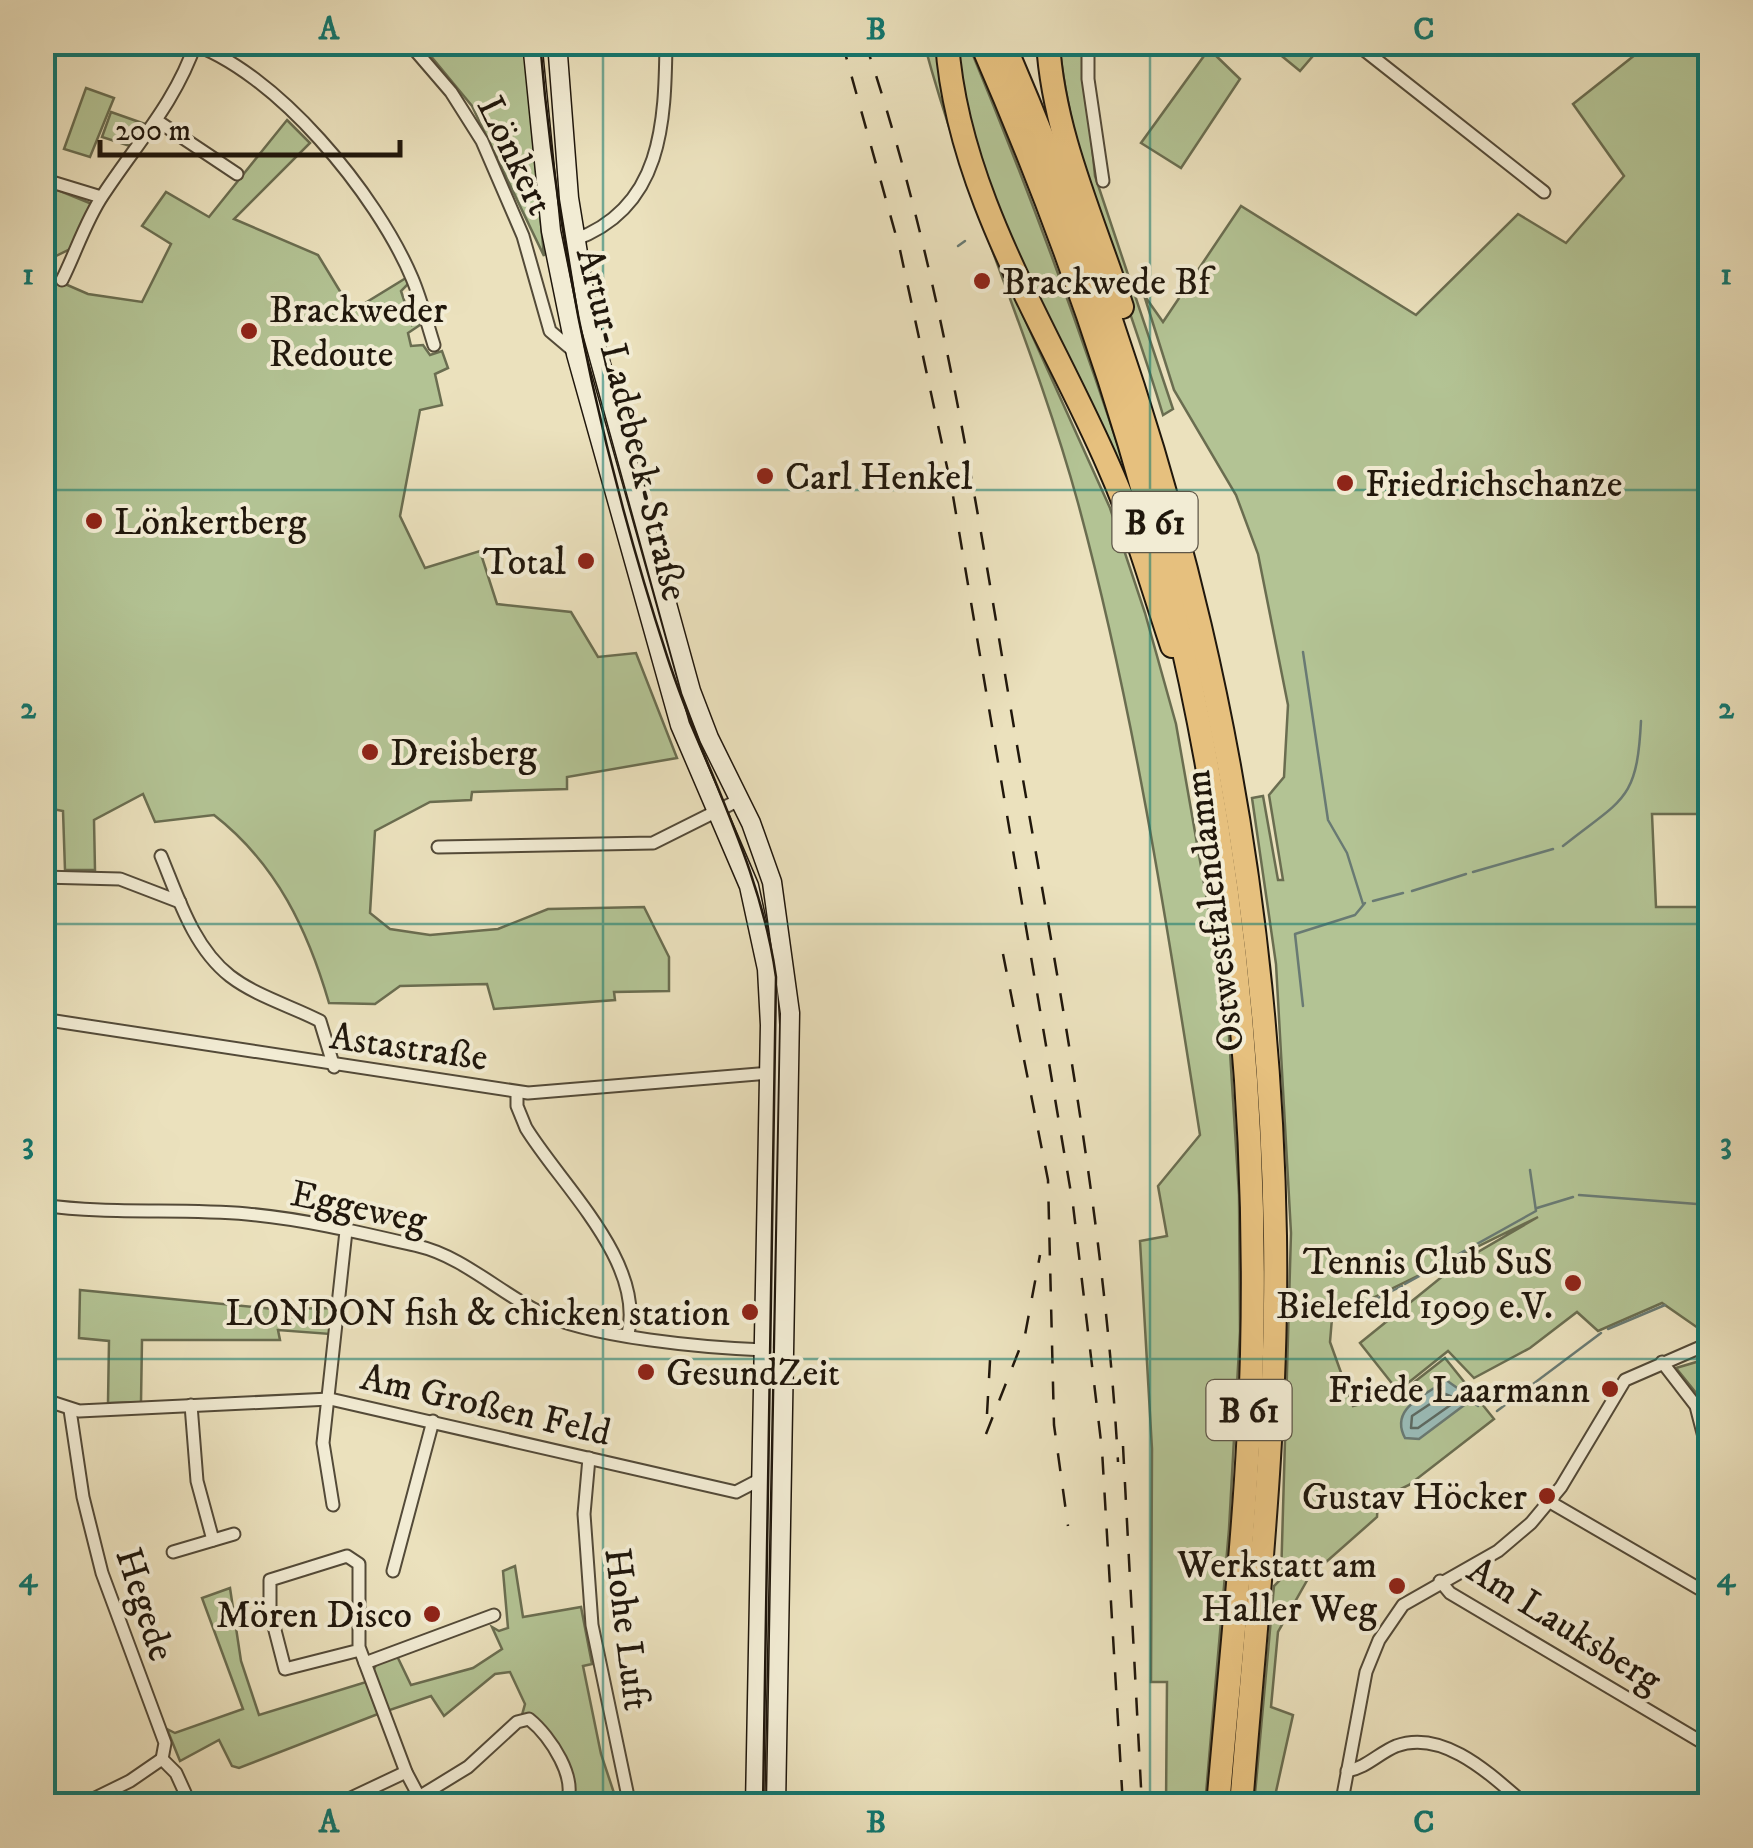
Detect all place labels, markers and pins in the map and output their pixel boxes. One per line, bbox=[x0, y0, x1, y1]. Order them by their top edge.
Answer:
place label: Brackwede Bf bbox=[1002, 259, 1216, 307]
marker: Brackwede Bf bbox=[971, 270, 993, 292]
place label: Brackweder Redoute bbox=[269, 287, 447, 379]
marker: Brackweder Redoute bbox=[238, 320, 260, 342]
place label: Carl Henkel bbox=[785, 454, 973, 502]
place label: Friedrichschanze bbox=[1365, 461, 1622, 509]
marker: Carl Henkel bbox=[754, 465, 776, 487]
marker: Friedrichschanze bbox=[1334, 472, 1356, 494]
place label: Lönkertberg bbox=[114, 499, 307, 547]
marker: Lönkertberg bbox=[83, 510, 105, 532]
place label: Total bbox=[483, 539, 567, 587]
marker: Total bbox=[575, 550, 597, 572]
place label: Dreisberg bbox=[390, 730, 537, 778]
marker: Dreisberg bbox=[359, 741, 381, 763]
place label: Tennis Club SuS Bielefeld 1909 e.V. bbox=[1276, 1239, 1553, 1331]
marker: Tennis Club SuS Bielefeld 1909 e.V. bbox=[1562, 1272, 1584, 1294]
place label: LONDON fish & chicken station bbox=[225, 1290, 730, 1338]
marker: LONDON fish & chicken station bbox=[739, 1301, 761, 1323]
place label: GesundZeit bbox=[666, 1350, 840, 1398]
marker: GesundZeit bbox=[635, 1361, 657, 1383]
place label: Friede Laarmann bbox=[1328, 1367, 1590, 1415]
marker: Friede Laarmann bbox=[1599, 1378, 1621, 1400]
place label: Gustav Höcker bbox=[1302, 1474, 1527, 1522]
marker: Gustav Höcker bbox=[1536, 1485, 1558, 1507]
place label: Werkstatt am Haller Weg bbox=[1176, 1542, 1377, 1634]
marker: Werkstatt am Haller Weg bbox=[1386, 1575, 1408, 1597]
place label: Mören Disco bbox=[216, 1592, 412, 1640]
marker: Mören Disco bbox=[421, 1603, 443, 1625]

